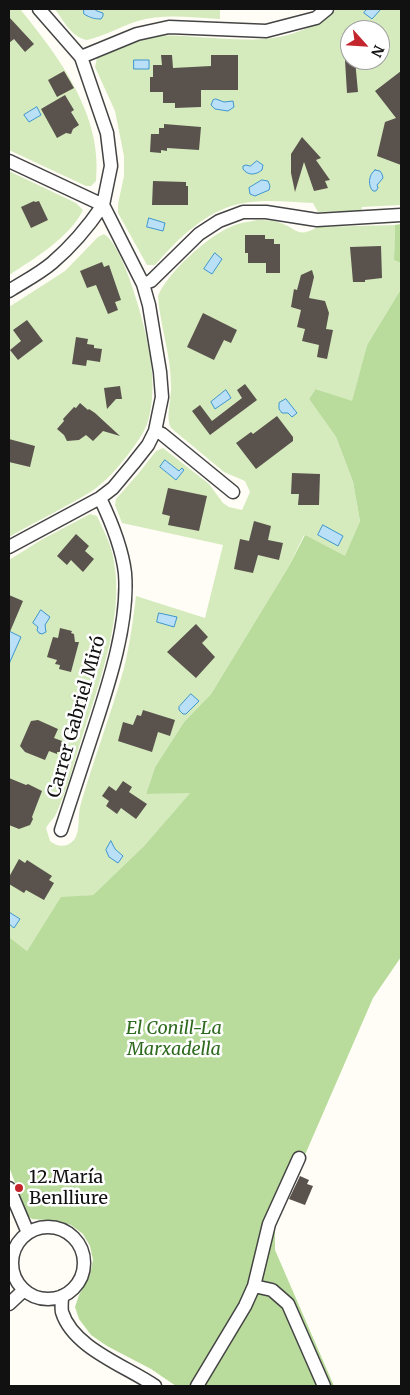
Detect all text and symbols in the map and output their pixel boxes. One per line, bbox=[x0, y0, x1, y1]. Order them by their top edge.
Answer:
north arrow bbox=[340, 20, 390, 70]
text: N bbox=[367, 42, 388, 60]
street label: Carrer Gabriel Miró bbox=[44, 634, 110, 800]
park label: El Conill-La Marxadella bbox=[126, 1018, 222, 1060]
place label: 12.María Benlliure bbox=[29, 1167, 108, 1210]
marker: 12.María Benlliure bbox=[13, 1182, 25, 1194]

